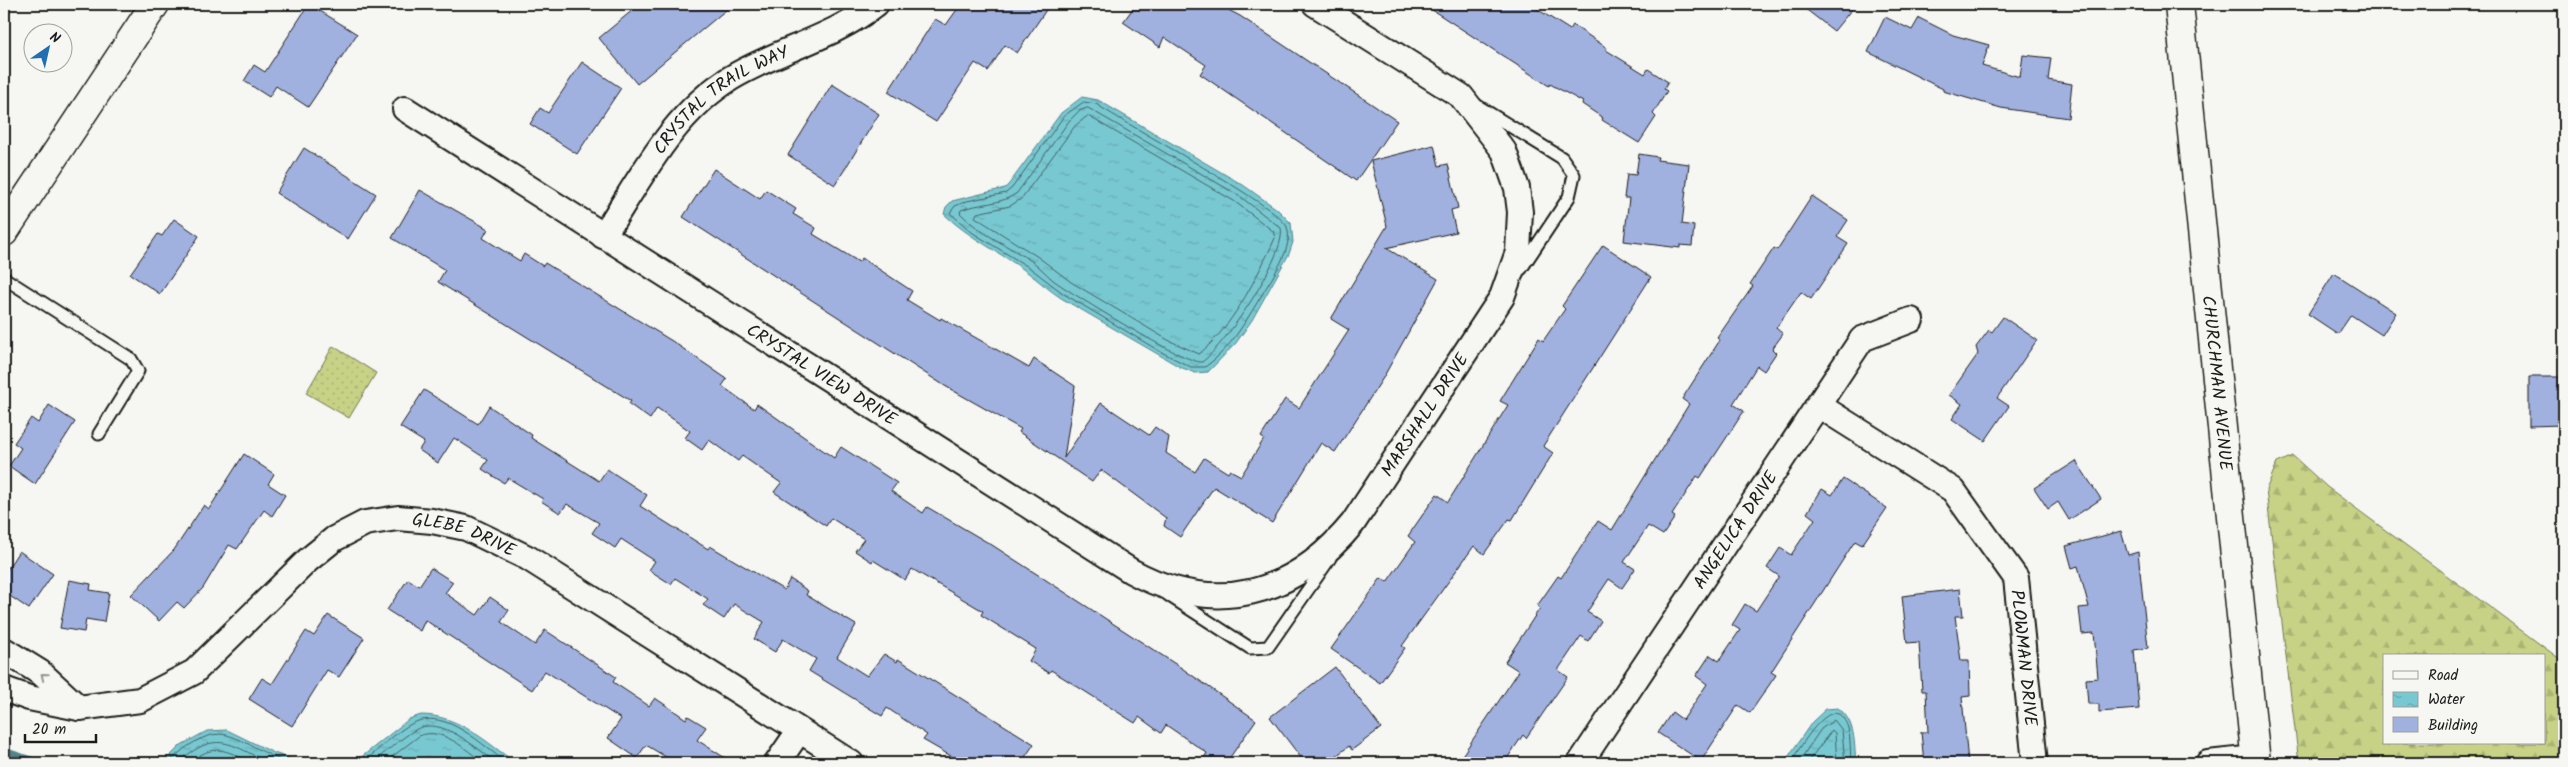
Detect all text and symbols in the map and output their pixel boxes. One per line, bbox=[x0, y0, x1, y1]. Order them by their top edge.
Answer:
north arrow bbox=[22, 22, 72, 72]
text: N bbox=[45, 26, 65, 50]
street label: CRYSTAL TRAIL WAY bbox=[646, 38, 794, 161]
street label: CHURCHMAN AVENUE bbox=[2193, 294, 2239, 473]
street label: CRYSTAL VIEW DRIVE bbox=[740, 317, 902, 435]
street label: MARSHALL DRIVE bbox=[1374, 347, 1477, 483]
street label: ANGELICA DRIVE bbox=[1686, 465, 1787, 596]
street label: GLEBE DRIVE bbox=[411, 506, 521, 566]
street label: PLOWMAN DRIVE bbox=[2001, 588, 2044, 728]
legend bbox=[2383, 654, 2546, 744]
text: Road bbox=[2428, 664, 2459, 688]
one-way arrow bbox=[40, 673, 49, 682]
text: Water bbox=[2428, 688, 2465, 712]
scale bar bbox=[25, 712, 96, 744]
text: Building bbox=[2428, 714, 2478, 738]
text: 20 m bbox=[32, 718, 66, 742]

